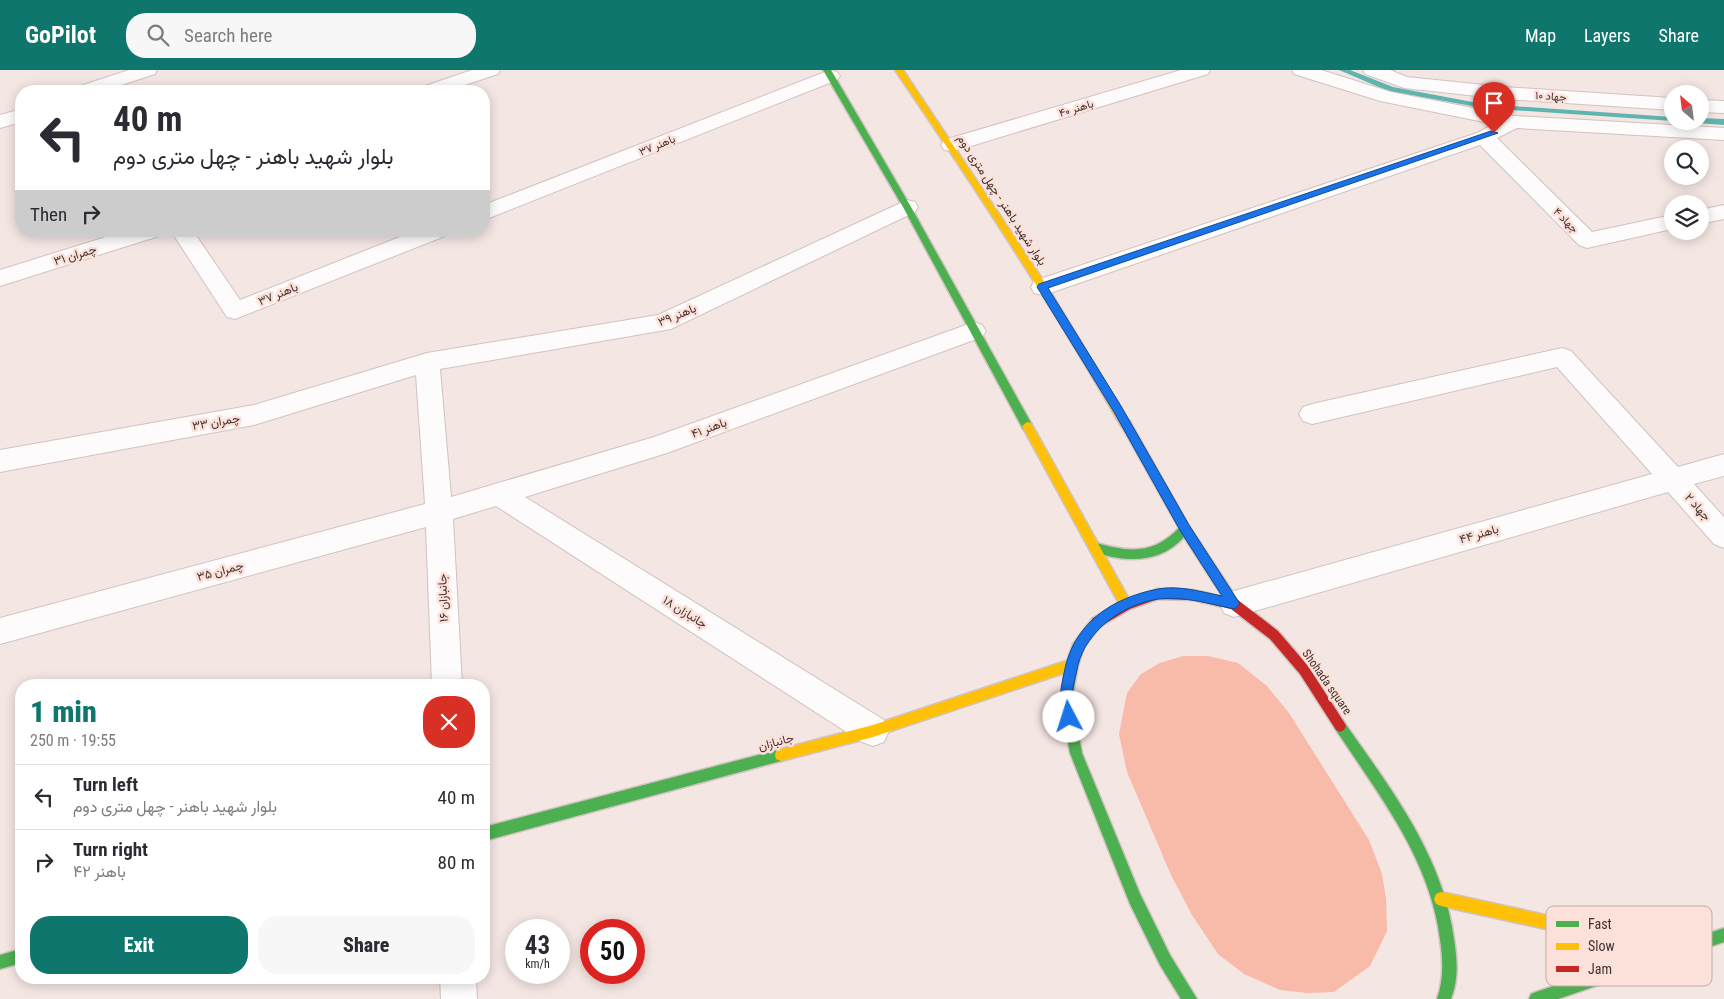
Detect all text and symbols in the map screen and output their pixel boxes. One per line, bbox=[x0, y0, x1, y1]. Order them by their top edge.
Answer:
search box bbox=[126, 13, 476, 58]
text: GoPilot bbox=[25, 21, 96, 49]
icon: search bbox=[144, 21, 172, 49]
text: Search here bbox=[184, 24, 272, 47]
text: Map bbox=[1525, 25, 1556, 46]
text: Layers bbox=[1584, 25, 1631, 46]
text: Share bbox=[1659, 25, 1699, 46]
pin bbox=[1473, 82, 1515, 133]
north arrow bbox=[1664, 85, 1709, 130]
map controls bbox=[1664, 85, 1709, 240]
icon: arrive bbox=[1480, 89, 1508, 117]
street label: جهاد ۱۰ bbox=[1535, 89, 1567, 104]
street label: باهنر ۴۰ bbox=[1057, 97, 1095, 120]
text: 40 m bbox=[113, 99, 182, 140]
icon: left bbox=[30, 105, 95, 170]
street label: باهنر ۳۷ bbox=[637, 132, 677, 159]
street label: بلوار شهید باهنر - چهل متری دوم bbox=[954, 132, 1050, 269]
button: search bbox=[1664, 140, 1709, 185]
text: بلوار شهید باهنر - چهل متری دوم bbox=[113, 144, 394, 169]
button: layers bbox=[1664, 195, 1709, 240]
icon: right bbox=[77, 200, 105, 228]
text: Then bbox=[30, 203, 67, 226]
street label: جهاد ۴ bbox=[1551, 205, 1581, 235]
street label: چمران ۳۱ bbox=[52, 242, 98, 269]
street label: باهنر ۳۷ bbox=[256, 280, 300, 309]
street label: باهنر ۳۹ bbox=[656, 301, 699, 330]
street label: چمران ۳۳ bbox=[191, 411, 241, 434]
street label: باهنر ۴۱ bbox=[689, 415, 729, 442]
street label: جهاد ۲ bbox=[1681, 490, 1714, 524]
street label: باهنر ۴۴ bbox=[1458, 522, 1501, 547]
street label: چمران ۳۵ bbox=[195, 558, 245, 585]
street label: جانبازان ۱۶ bbox=[435, 574, 452, 622]
street label: جانبازان ۱۸ bbox=[660, 593, 710, 632]
street label: Shohada square bbox=[1299, 647, 1355, 718]
position arrow bbox=[1042, 690, 1094, 742]
text: 1 min bbox=[30, 694, 97, 729]
button: close bbox=[423, 696, 475, 748]
text: 250 m · 19:55 bbox=[30, 731, 116, 750]
street label: جانبازان bbox=[757, 731, 796, 754]
text: Turn left bbox=[73, 773, 138, 796]
icon: left bbox=[30, 783, 58, 811]
text: 40 m bbox=[438, 786, 475, 809]
text: بلوار شهید باهنر - چهل متری دوم bbox=[73, 797, 277, 816]
text: Turn right bbox=[73, 838, 148, 861]
icon: right bbox=[30, 848, 58, 876]
text: 80 m bbox=[438, 851, 475, 874]
text: باهنر ۴۲ bbox=[73, 862, 126, 881]
legend bbox=[1546, 906, 1712, 986]
button: Exit bbox=[30, 916, 248, 974]
button: Share bbox=[258, 916, 475, 974]
text: Fast bbox=[1588, 916, 1612, 932]
speed limit sign: 50 bbox=[580, 919, 645, 984]
text: 43 bbox=[525, 931, 550, 960]
text: Slow bbox=[1588, 938, 1615, 954]
text: km/h bbox=[525, 957, 550, 971]
text: Jam bbox=[1588, 961, 1612, 977]

